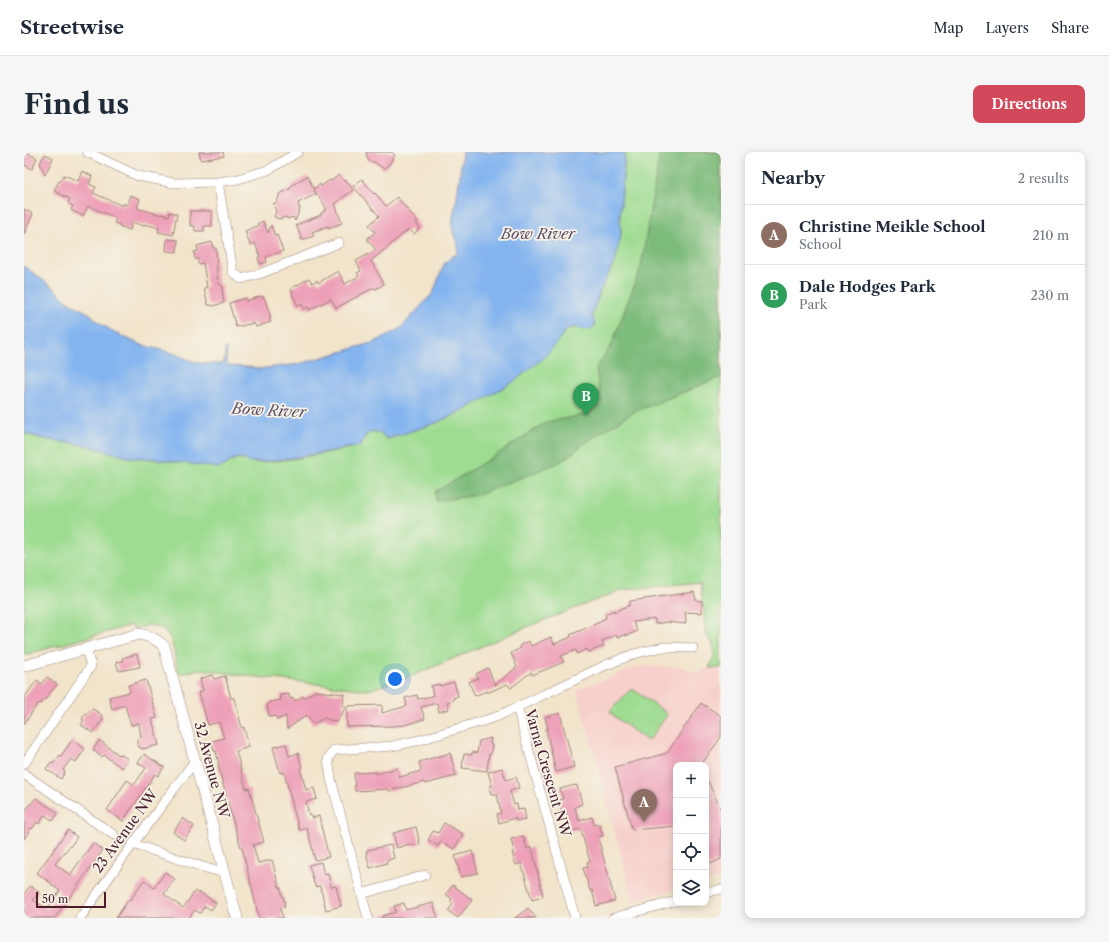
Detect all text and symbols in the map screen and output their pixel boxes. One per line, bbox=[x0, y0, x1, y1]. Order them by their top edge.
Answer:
text: Streetwise bbox=[20, 16, 124, 39]
text: Map bbox=[933, 19, 963, 37]
text: Layers bbox=[985, 19, 1029, 37]
text: Share bbox=[1051, 19, 1089, 37]
button: Directions bbox=[973, 85, 1085, 123]
text: Find us bbox=[24, 87, 129, 121]
text: Nearby bbox=[761, 168, 825, 188]
text: 2 results bbox=[1018, 170, 1069, 186]
text: Christine Meikle School bbox=[799, 217, 986, 236]
water label: Bow River bbox=[500, 224, 576, 243]
text: A bbox=[769, 227, 779, 243]
text: 210 m bbox=[1032, 227, 1069, 243]
text: School bbox=[799, 236, 842, 252]
text: Dale Hodges Park bbox=[799, 277, 936, 296]
text: B bbox=[769, 287, 779, 303]
text: 230 m bbox=[1031, 287, 1069, 303]
text: Park bbox=[799, 296, 827, 312]
pin: B bbox=[573, 383, 599, 416]
water label: Bow River bbox=[230, 399, 308, 421]
your location bbox=[385, 669, 405, 689]
street label: Varna Crescent NW bbox=[521, 706, 575, 839]
street label: 32 Avenue NW bbox=[190, 720, 234, 821]
map controls bbox=[673, 762, 709, 906]
button: + bbox=[673, 762, 709, 798]
street label: 23 Avenue NW bbox=[89, 785, 162, 876]
pin: A bbox=[631, 789, 657, 822]
button: − bbox=[673, 798, 709, 834]
button: locate bbox=[673, 834, 709, 870]
button: layers bbox=[673, 870, 709, 906]
scale bar bbox=[36, 890, 106, 909]
text: 50 m bbox=[42, 892, 68, 906]

